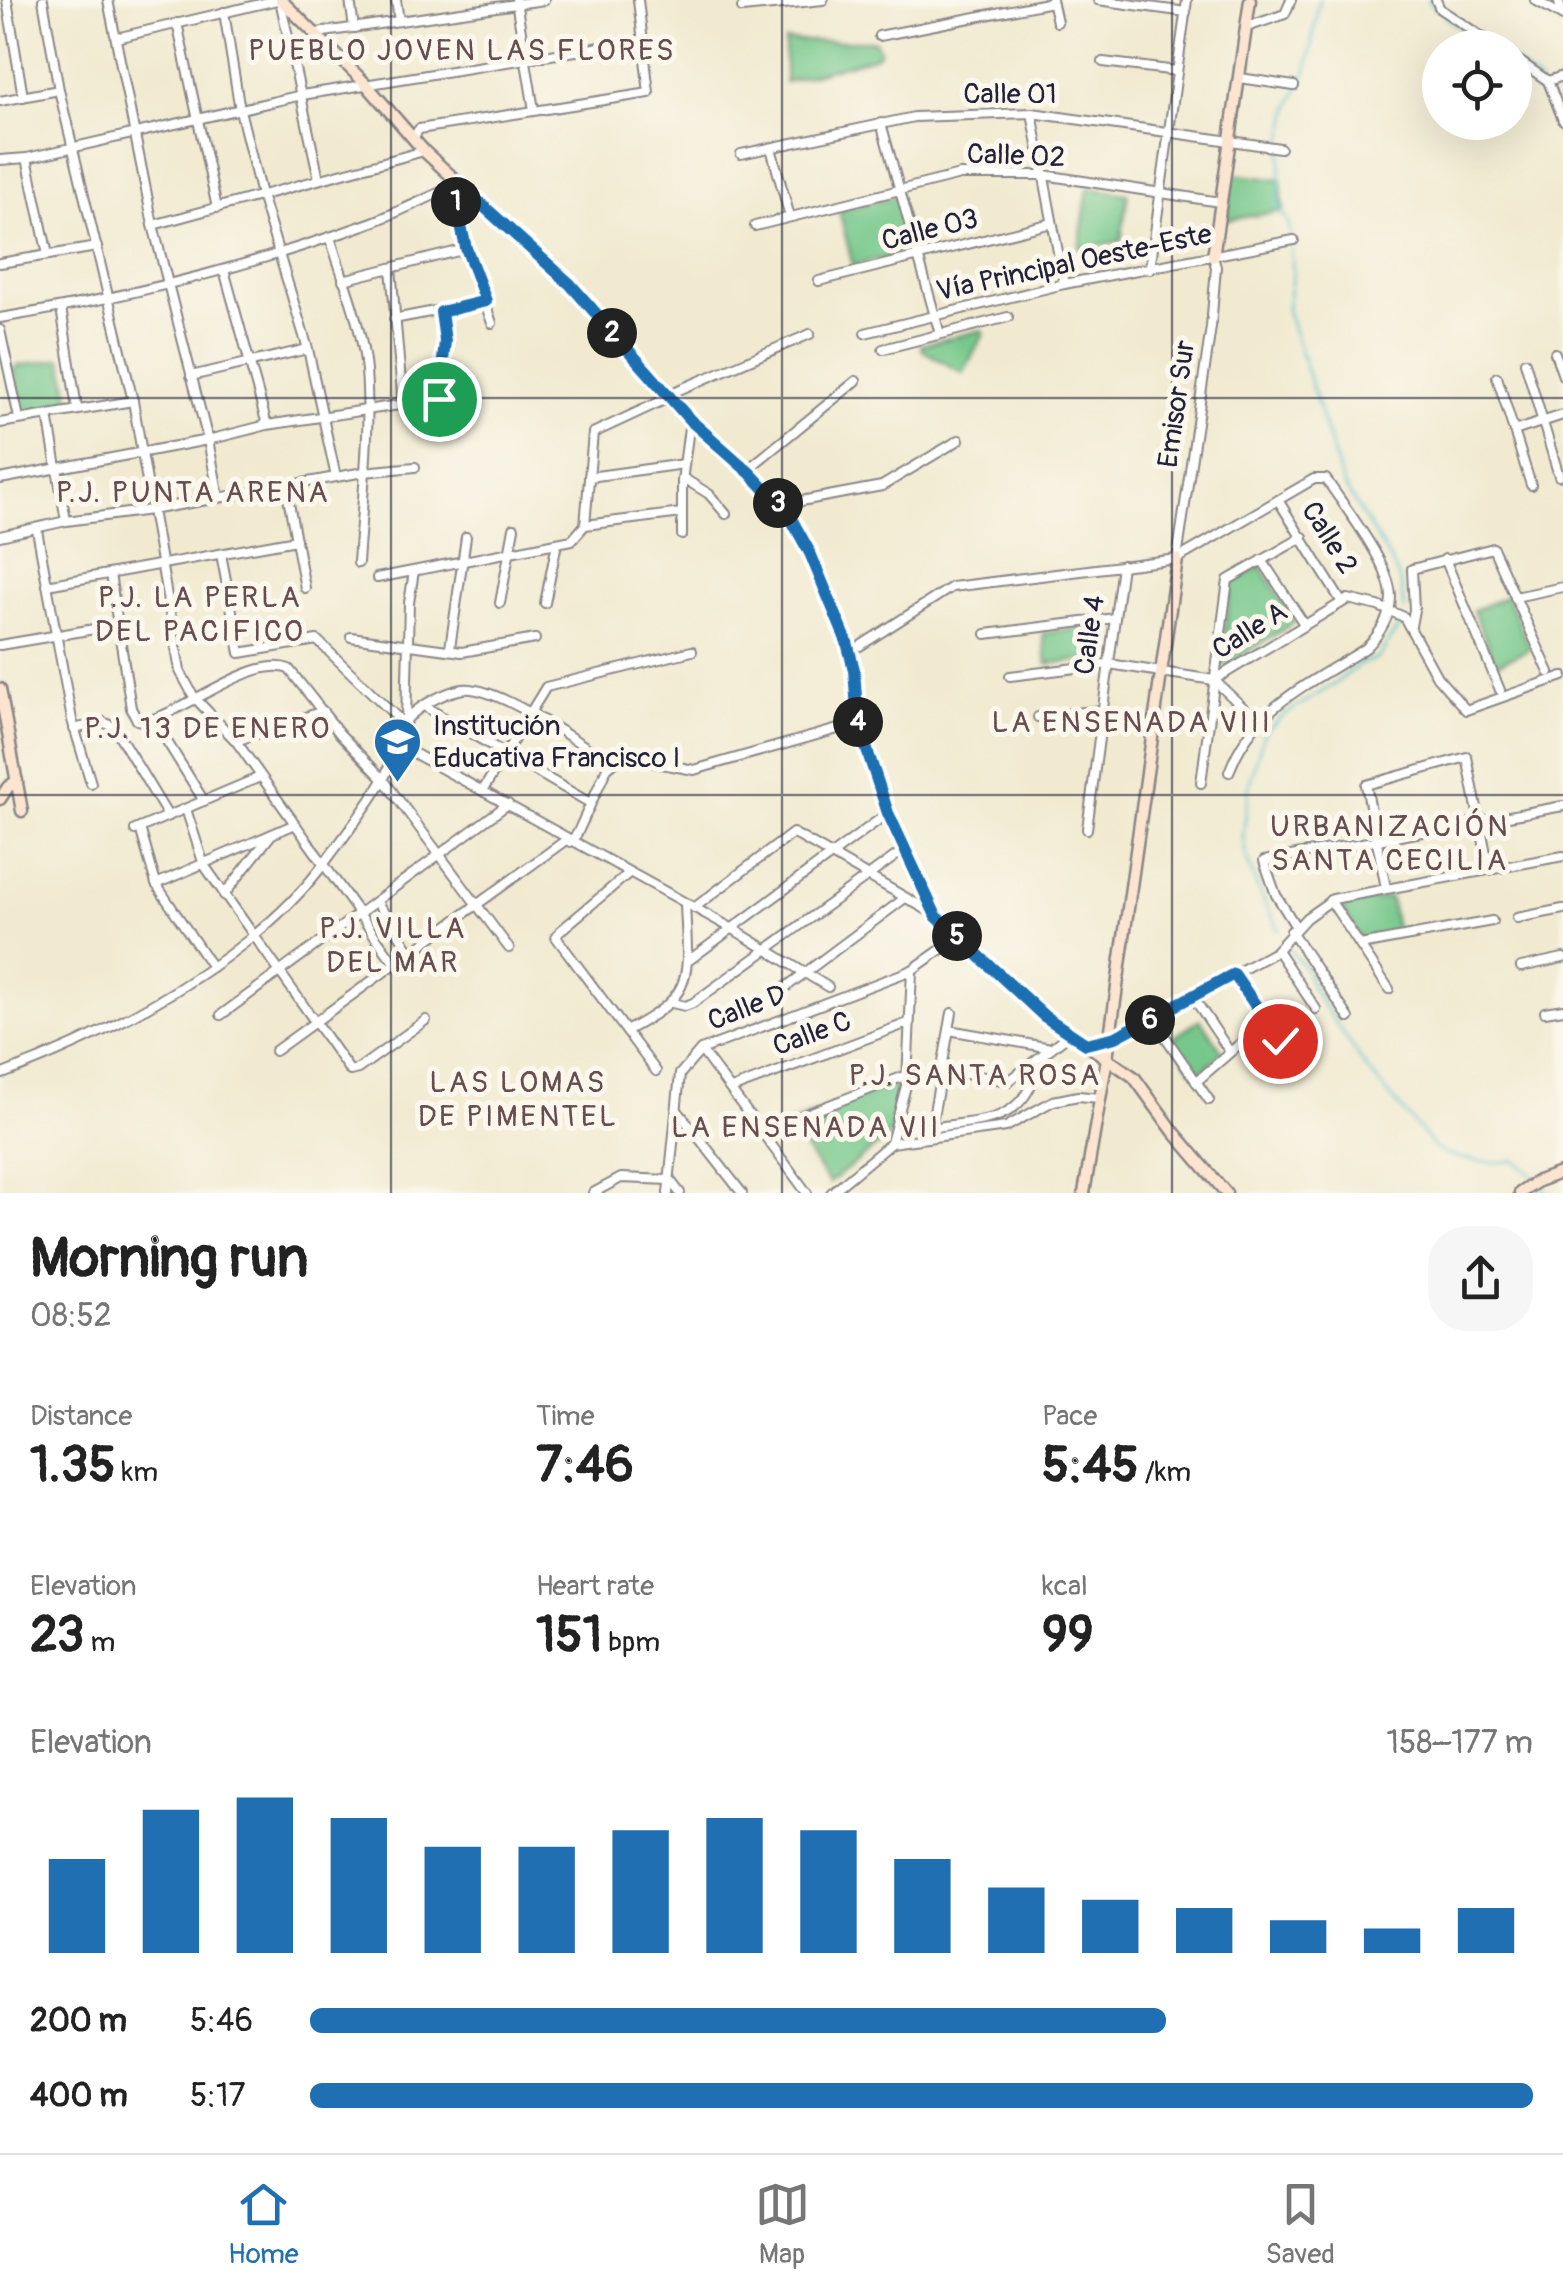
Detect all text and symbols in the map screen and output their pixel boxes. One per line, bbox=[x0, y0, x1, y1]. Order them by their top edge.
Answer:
map controls bbox=[1422, 30, 1532, 140]
button: locate bbox=[1422, 30, 1532, 140]
district label: PUEBLO JOVEN LAS FLORES bbox=[248, 32, 676, 69]
street label: Calle 01 bbox=[963, 77, 1057, 112]
street label: Calle 02 bbox=[966, 137, 1066, 175]
pin: 1 bbox=[431, 177, 481, 227]
text: 1 bbox=[451, 184, 461, 219]
street label: Calle 03 bbox=[878, 201, 982, 259]
street label: Vía Principal Oeste-Este bbox=[933, 217, 1215, 309]
pin: 2 bbox=[587, 308, 637, 358]
text: 2 bbox=[604, 315, 620, 350]
street label: Emisor Sur bbox=[1151, 338, 1203, 470]
pin bbox=[397, 357, 482, 442]
icon: arrive bbox=[412, 372, 467, 427]
district label: P.J. PUNTA ARENA bbox=[56, 474, 330, 511]
pin: 3 bbox=[753, 478, 803, 528]
text: 3 bbox=[770, 485, 786, 520]
street label: Calle 2 bbox=[1293, 495, 1365, 581]
district label: P.J. LA PERLA DEL PACIFICO bbox=[95, 579, 305, 650]
street label: Calle 4 bbox=[1067, 593, 1113, 677]
street label: Calle A bbox=[1206, 595, 1294, 667]
pin: 4 bbox=[833, 697, 883, 747]
text: 4 bbox=[850, 704, 866, 739]
district label: LA ENSENADA VIII bbox=[992, 704, 1272, 741]
place label: Institución Educativa Francisco I bbox=[433, 709, 680, 776]
district label: P.J. 13 DE ENERO bbox=[84, 710, 332, 747]
school or university icon: Institución Educativa Francisco I bbox=[372, 716, 424, 784]
district label: URBANIZACIÓN SANTA CECILIA bbox=[1270, 808, 1510, 879]
district label: P.J. VILLA DEL MAR bbox=[319, 910, 467, 981]
pin: 5 bbox=[932, 911, 982, 961]
text: 5 bbox=[949, 918, 965, 953]
street label: Calle D bbox=[703, 977, 791, 1039]
pin: 6 bbox=[1125, 995, 1175, 1045]
pin bbox=[1238, 999, 1323, 1084]
text: 6 bbox=[1142, 1002, 1158, 1037]
street label: Calle C bbox=[768, 1004, 856, 1064]
icon: check bbox=[1253, 1014, 1308, 1069]
district label: P.J. SANTA ROSA bbox=[848, 1057, 1102, 1094]
district label: LAS LOMAS DE PIMENTEL bbox=[418, 1064, 618, 1135]
district label: LA ENSENADA VII bbox=[671, 1109, 941, 1146]
text: Morning run bbox=[30, 1224, 308, 1293]
button: share bbox=[1428, 1226, 1533, 1331]
text: 08:52 bbox=[30, 1296, 112, 1336]
text: Distance bbox=[30, 1399, 132, 1434]
text: Time bbox=[536, 1399, 595, 1434]
text: Pace bbox=[1042, 1399, 1097, 1434]
text: 1.35 bbox=[30, 1434, 116, 1497]
text: 7:46 bbox=[536, 1434, 634, 1497]
text: 5:45 bbox=[1042, 1434, 1139, 1497]
text: km bbox=[116, 1455, 158, 1490]
text: /km bbox=[1139, 1455, 1191, 1490]
text: Elevation bbox=[30, 1569, 137, 1604]
text: Heart rate bbox=[536, 1569, 654, 1604]
text: kcal bbox=[1042, 1569, 1088, 1604]
text: 23 bbox=[30, 1604, 84, 1667]
text: 151 bbox=[536, 1604, 602, 1667]
text: 99 bbox=[1042, 1604, 1094, 1667]
text: m bbox=[84, 1625, 115, 1660]
text: bpm bbox=[602, 1625, 660, 1660]
text: Elevation bbox=[30, 1723, 152, 1763]
text: 158–177 m bbox=[1386, 1723, 1533, 1763]
text: 200 m bbox=[30, 2001, 127, 2041]
text: 5:46 bbox=[190, 2001, 253, 2041]
text: 400 m bbox=[30, 2076, 128, 2116]
text: 5:17 bbox=[190, 2076, 245, 2116]
tab: Home bbox=[228, 2177, 299, 2272]
tab: Map bbox=[755, 2177, 810, 2272]
tab: Saved bbox=[1266, 2177, 1335, 2272]

